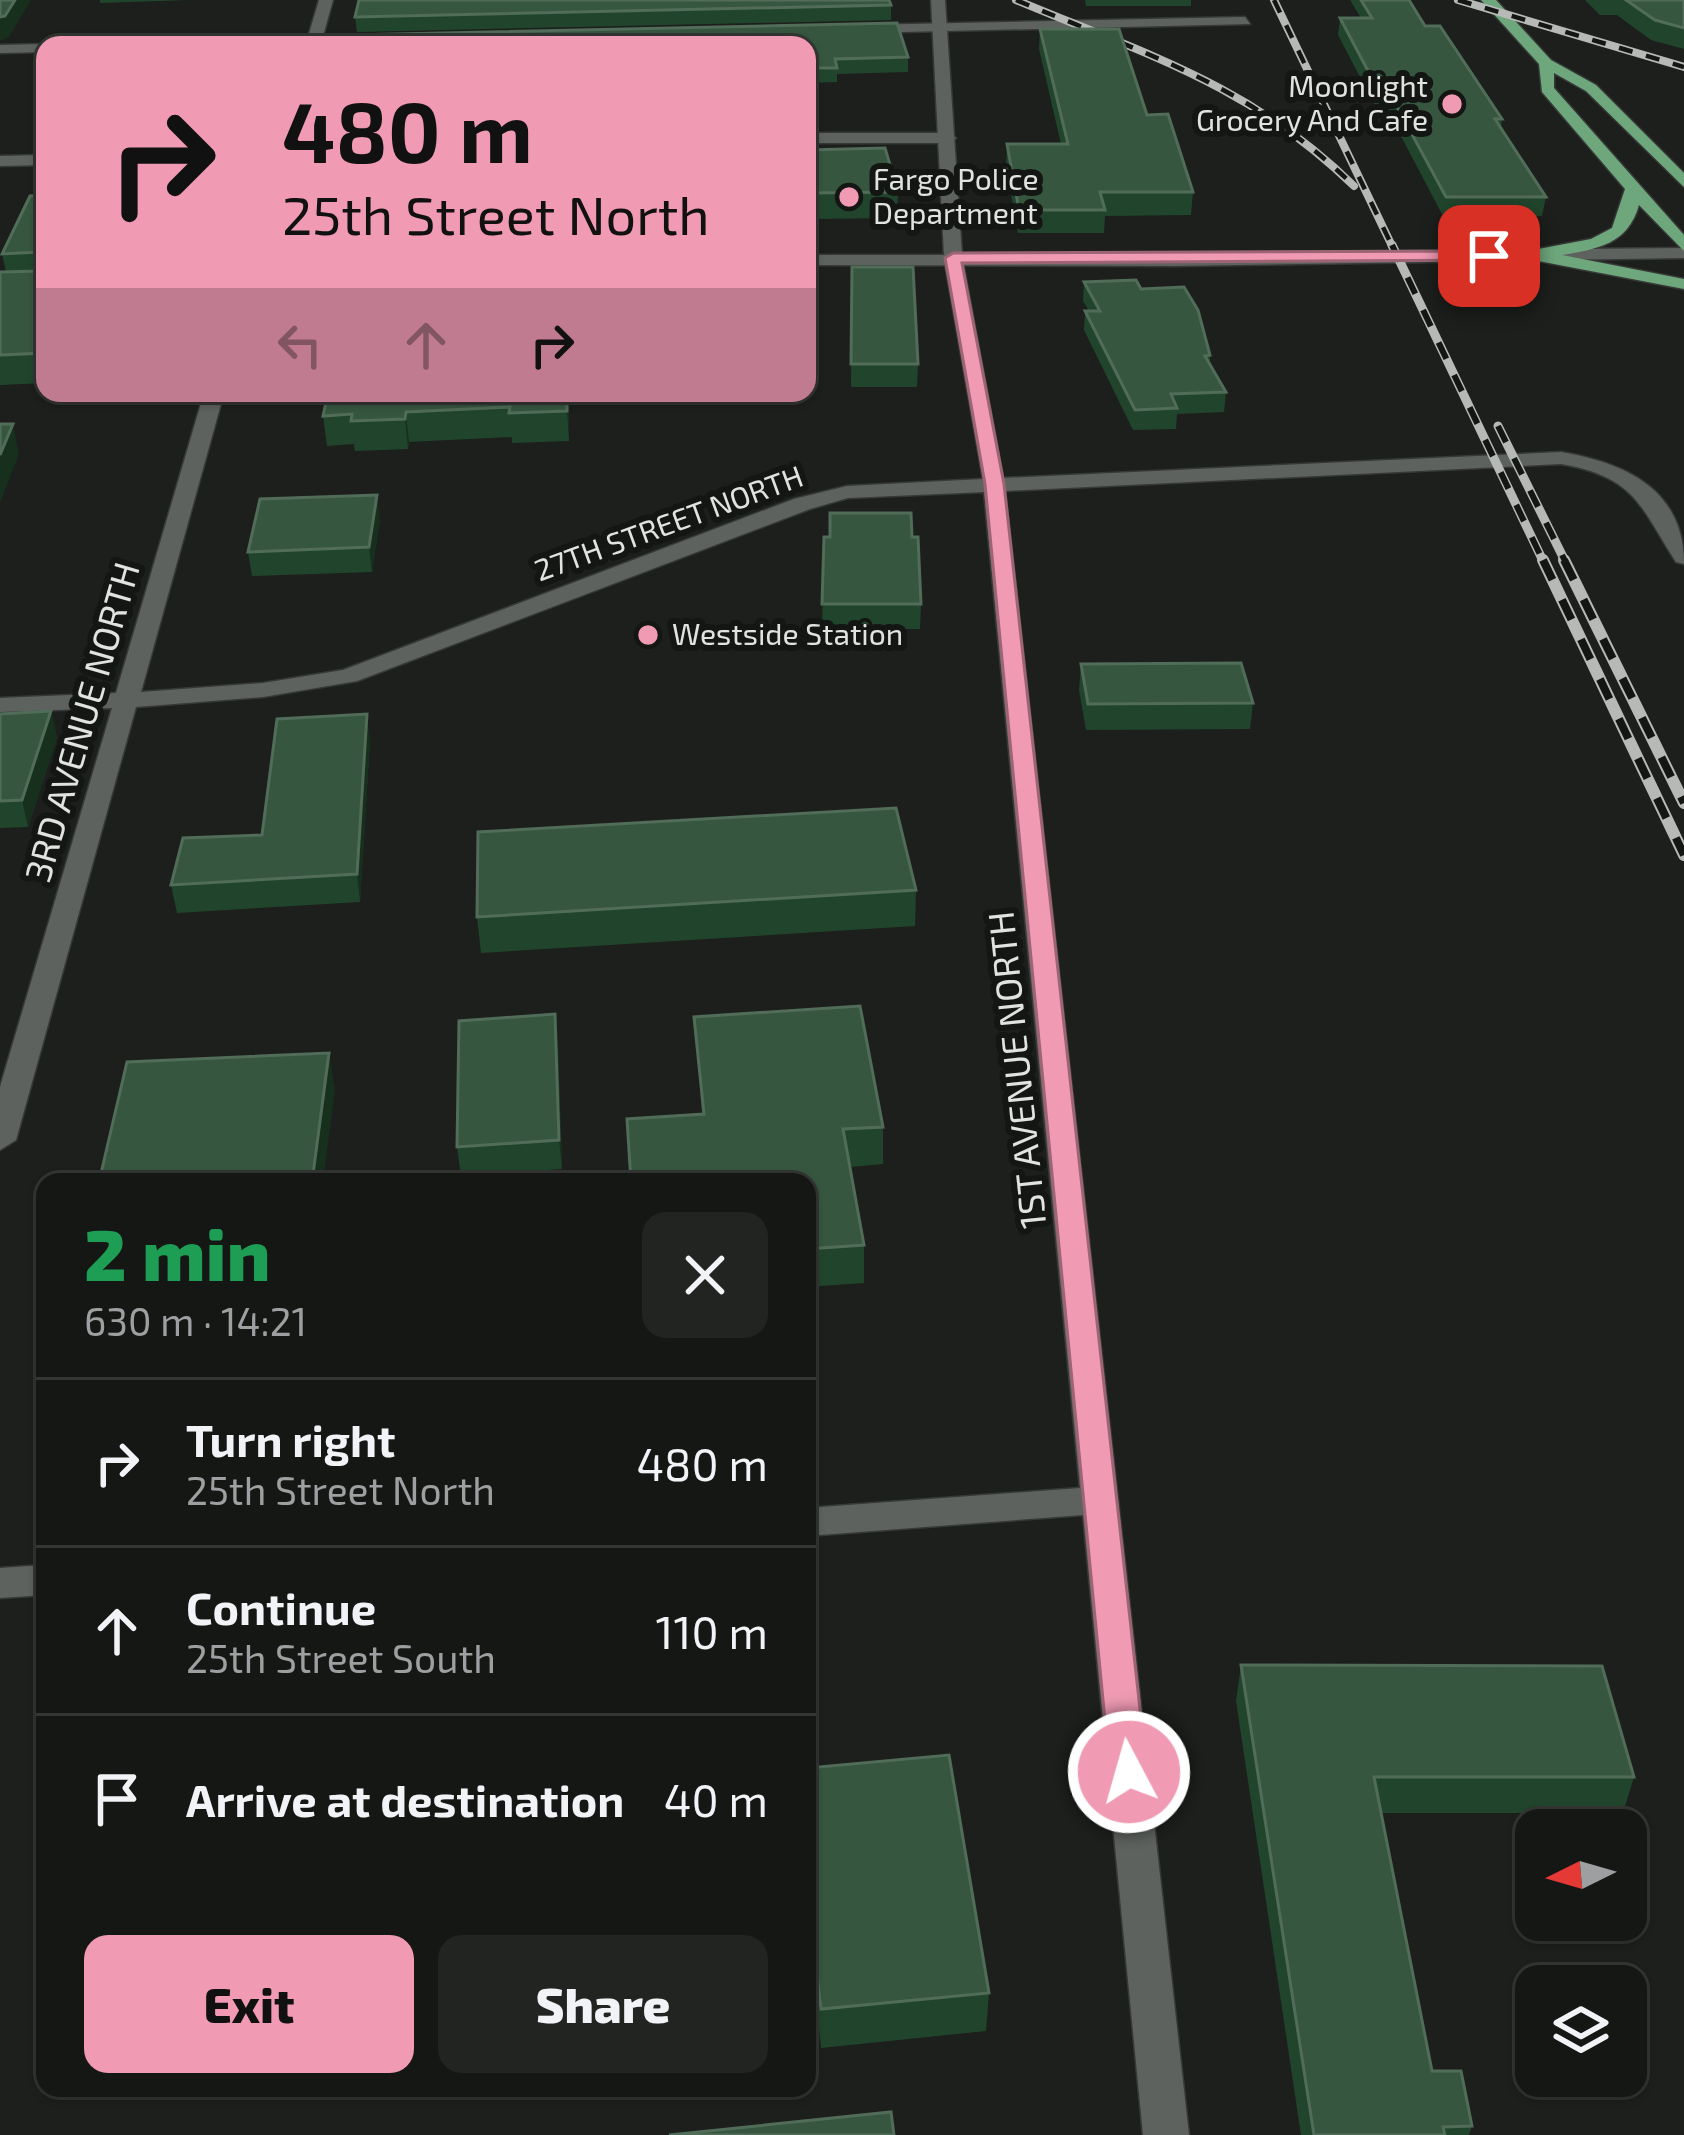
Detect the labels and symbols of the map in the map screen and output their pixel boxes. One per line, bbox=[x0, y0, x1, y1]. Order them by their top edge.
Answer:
place label: Moonlight Grocery And Cafe bbox=[1196, 67, 1428, 137]
marker: Moonlight Grocery And Cafe bbox=[1439, 91, 1465, 117]
place label: Fargo Police Department bbox=[873, 160, 1039, 230]
marker: Fargo Police Department bbox=[836, 184, 862, 210]
pin bbox=[1438, 205, 1540, 307]
street label: 27TH STREET NORTH bbox=[529, 457, 807, 587]
street label: 3RD AVENUE NORTH bbox=[14, 557, 147, 886]
place label: Westside Station bbox=[672, 615, 903, 651]
marker: Westside Station bbox=[635, 622, 661, 648]
street label: 1ST AVENUE NORTH bbox=[977, 909, 1054, 1231]
position arrow bbox=[1066, 1709, 1192, 1835]
north arrow bbox=[1515, 1809, 1647, 1941]

